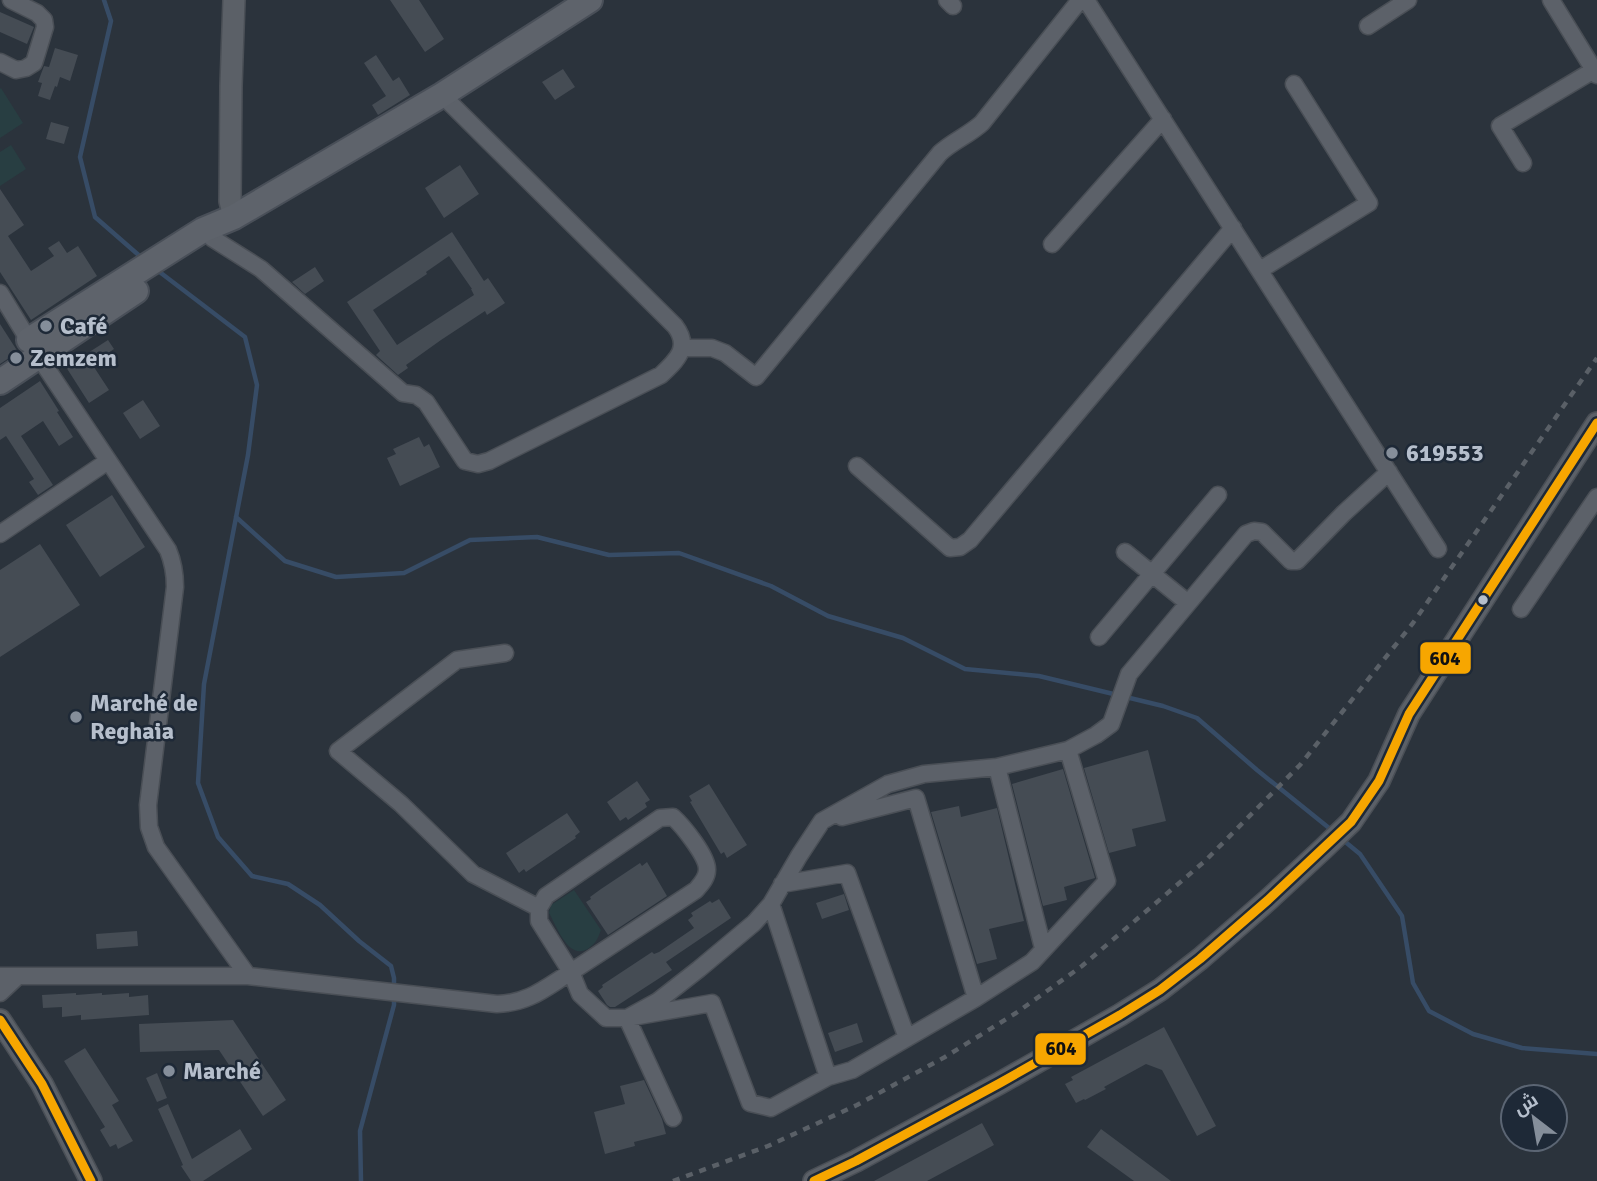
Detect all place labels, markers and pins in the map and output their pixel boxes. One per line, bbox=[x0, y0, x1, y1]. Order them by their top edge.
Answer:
place label: Café bbox=[60, 311, 107, 341]
marker: Café bbox=[38, 318, 54, 334]
place label: Zemzem bbox=[30, 343, 117, 373]
marker: Zemzem bbox=[8, 350, 24, 366]
place label: 619553 bbox=[1406, 438, 1484, 468]
marker: 619553 bbox=[1384, 445, 1400, 461]
unlabelled marker bbox=[1476, 593, 1490, 607]
place label: Marché de Reghaia bbox=[90, 688, 198, 746]
marker: Marché de Reghaia bbox=[68, 709, 84, 725]
place label: Marché bbox=[183, 1056, 261, 1086]
marker: Marché bbox=[161, 1063, 177, 1079]

